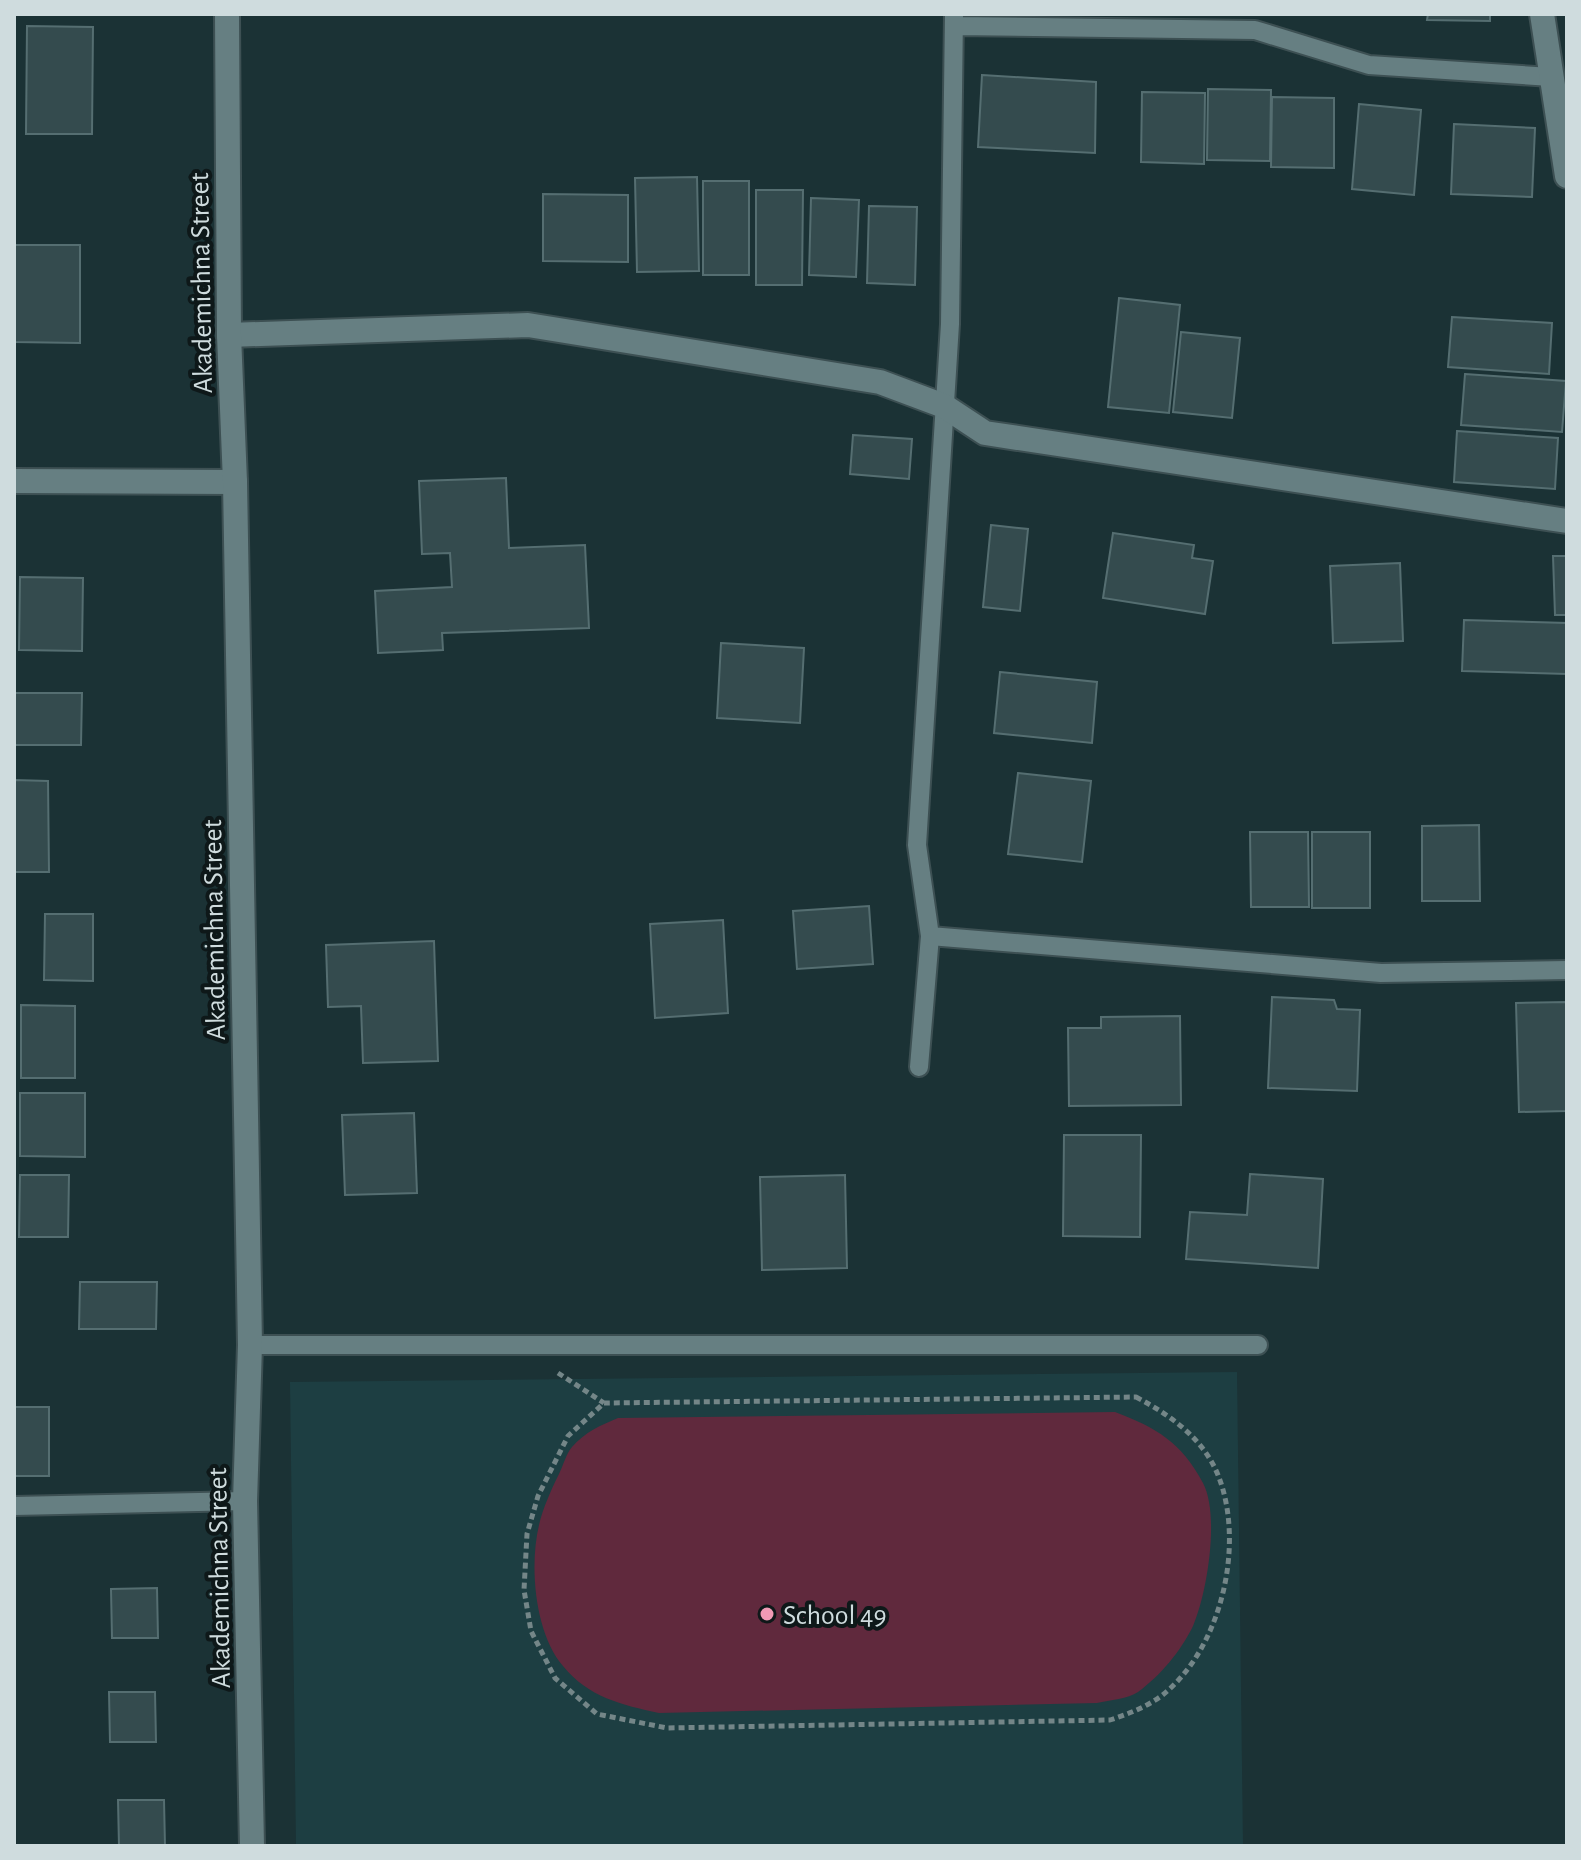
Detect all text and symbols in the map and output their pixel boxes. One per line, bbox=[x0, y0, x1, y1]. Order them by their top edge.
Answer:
street label: Akademichna Street bbox=[186, 172, 218, 394]
street label: Akademichna Street bbox=[199, 819, 231, 1041]
street label: Akademichna Street bbox=[204, 1467, 236, 1689]
place label: School 49 bbox=[783, 1602, 887, 1630]
marker: School 49 bbox=[758, 1605, 776, 1623]

